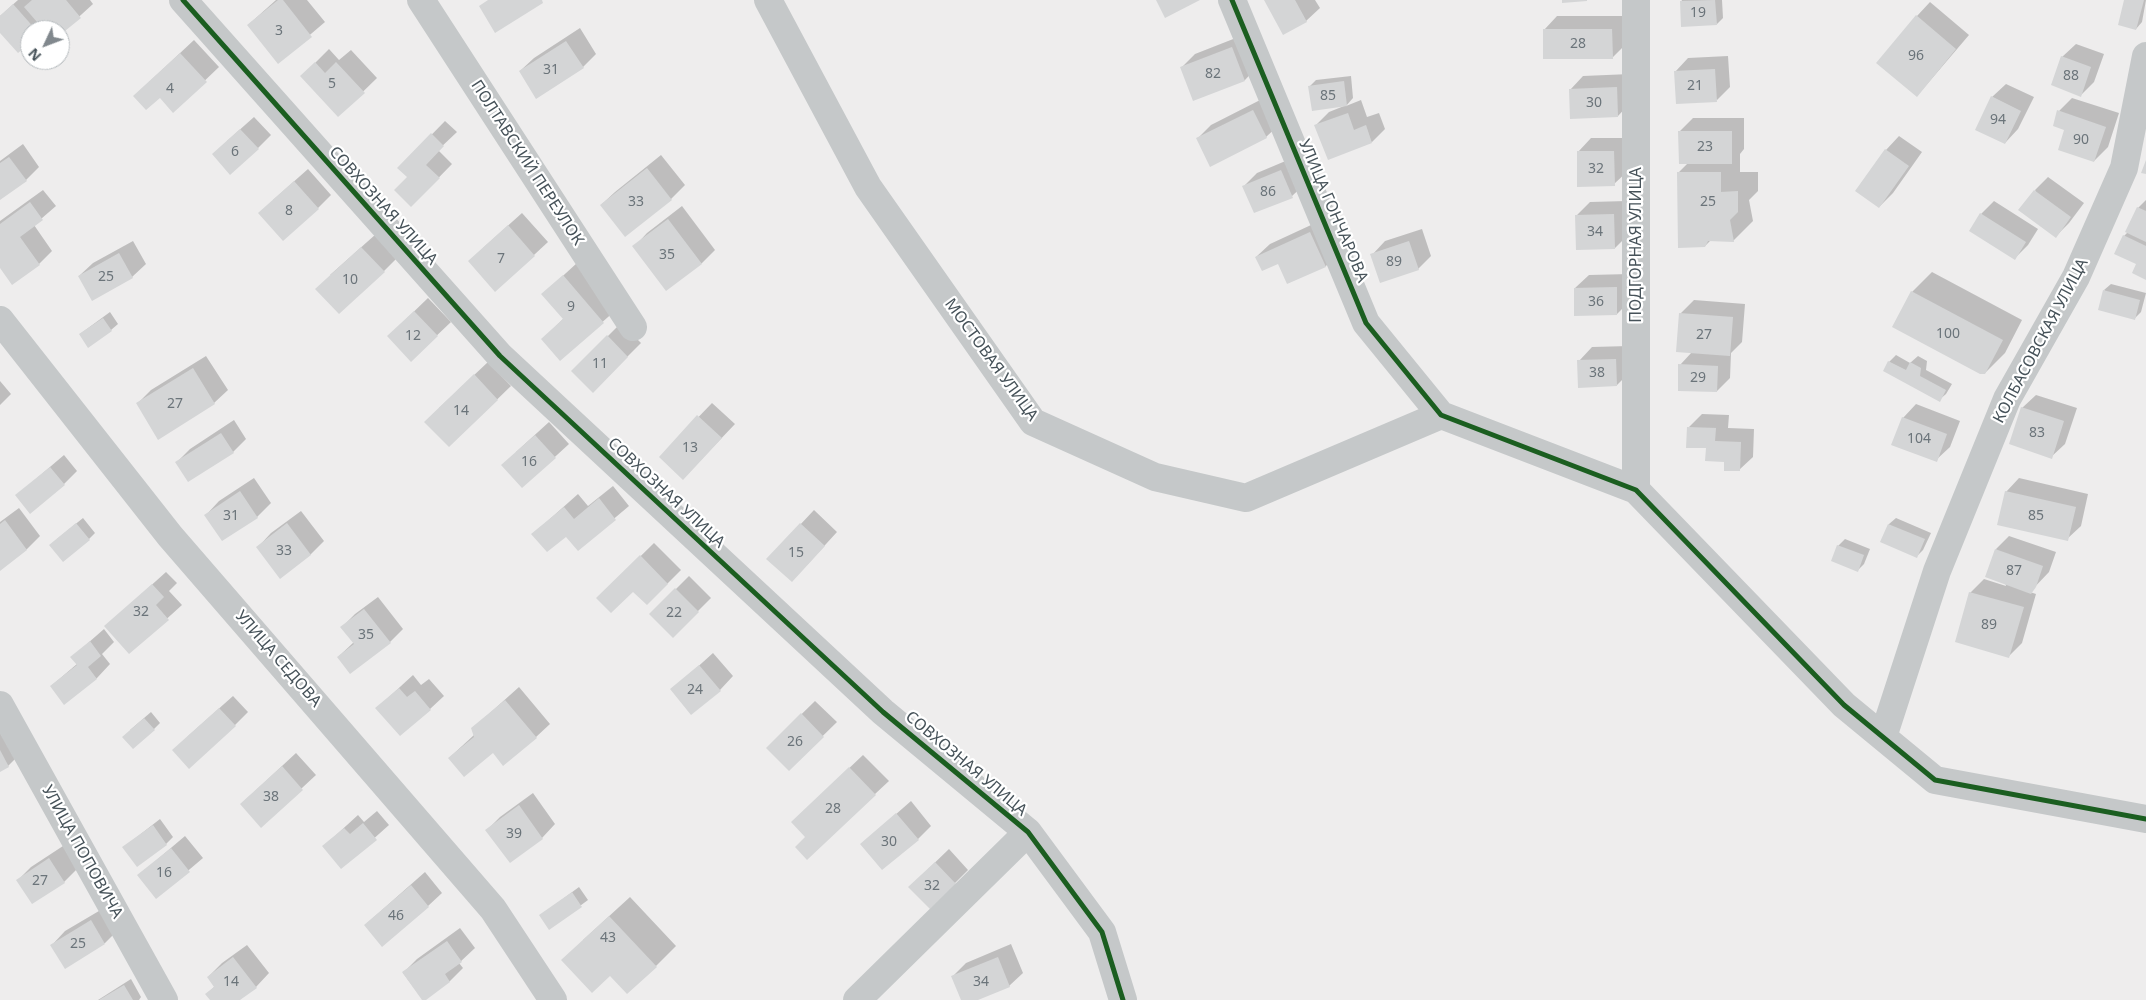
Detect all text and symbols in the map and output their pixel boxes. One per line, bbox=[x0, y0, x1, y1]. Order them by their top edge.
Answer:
house number: 19 bbox=[1690, 5, 1706, 21]
north arrow bbox=[20, 20, 70, 70]
house number: 3 bbox=[275, 23, 283, 39]
house number: 28 bbox=[1570, 36, 1586, 52]
text: N bbox=[24, 44, 45, 66]
house number: 96 bbox=[1908, 48, 1924, 64]
house number: 31 bbox=[543, 62, 559, 78]
house number: 82 bbox=[1205, 66, 1221, 82]
house number: 88 bbox=[2063, 68, 2079, 84]
house number: 5 bbox=[328, 76, 336, 92]
street label: ПОЛТАВСКИЙ ПЕРЕУЛОК bbox=[466, 77, 588, 249]
house number: 21 bbox=[1687, 78, 1703, 94]
house number: 4 bbox=[166, 81, 174, 97]
house number: 85 bbox=[1320, 88, 1336, 104]
house number: 30 bbox=[1586, 95, 1602, 111]
house number: 94 bbox=[1990, 112, 2006, 128]
house number: 90 bbox=[2073, 132, 2089, 148]
street label: УЛИЦА ГОНЧАРОВА bbox=[1294, 137, 1372, 285]
house number: 23 bbox=[1697, 139, 1713, 155]
street label: СОВХОЗНАЯ УЛИЦА bbox=[325, 143, 441, 269]
house number: 6 bbox=[231, 144, 239, 160]
house number: 32 bbox=[1588, 161, 1604, 177]
street label: ПОДГОРНАЯ УЛИЦА bbox=[1626, 167, 1646, 323]
house number: 86 bbox=[1260, 184, 1276, 200]
house number: 33 bbox=[628, 194, 644, 210]
house number: 25 bbox=[1700, 194, 1716, 210]
house number: 8 bbox=[285, 203, 293, 219]
house number: 34 bbox=[1587, 224, 1603, 240]
house number: 35 bbox=[659, 247, 675, 263]
house number: 7 bbox=[497, 251, 505, 267]
house number: 89 bbox=[1386, 254, 1402, 270]
street label: КОЛБАСОВСКАЯ УЛИЦА bbox=[1989, 255, 2093, 427]
house number: 25 bbox=[98, 269, 114, 285]
house number: 10 bbox=[342, 272, 358, 288]
house number: 36 bbox=[1588, 294, 1604, 310]
street label: МОСТОВАЯ УЛИЦА bbox=[940, 295, 1042, 425]
house number: 9 bbox=[567, 299, 575, 315]
house number: 100 bbox=[1936, 326, 1960, 342]
house number: 27 bbox=[1696, 327, 1712, 343]
house number: 12 bbox=[405, 328, 421, 344]
house number: 11 bbox=[592, 356, 608, 372]
house number: 38 bbox=[1589, 365, 1605, 381]
house number: 29 bbox=[1690, 370, 1706, 386]
house number: 27 bbox=[167, 396, 183, 412]
house number: 14 bbox=[453, 403, 469, 419]
house number: 83 bbox=[2029, 425, 2045, 441]
house number: 104 bbox=[1907, 431, 1931, 447]
street label: СОВХОЗНАЯ УЛИЦА bbox=[603, 434, 729, 552]
house number: 13 bbox=[682, 440, 698, 456]
house number: 16 bbox=[521, 454, 537, 470]
house number: 31 bbox=[223, 508, 239, 524]
house number: 85 bbox=[2028, 508, 2044, 524]
house number: 33 bbox=[276, 543, 292, 559]
house number: 15 bbox=[788, 545, 804, 561]
house number: 87 bbox=[2006, 563, 2022, 579]
house number: 32 bbox=[133, 604, 149, 620]
house number: 22 bbox=[666, 605, 682, 621]
street label: УЛИЦА СЕДОВА bbox=[231, 607, 325, 711]
house number: 89 bbox=[1981, 617, 1997, 633]
house number: 35 bbox=[358, 627, 374, 643]
house number: 24 bbox=[687, 682, 703, 698]
street label: СОВХОЗНАЯ УЛИЦА bbox=[901, 707, 1031, 821]
house number: 26 bbox=[787, 734, 803, 750]
street label: УЛИЦА ПОПОВИЧА bbox=[37, 782, 127, 922]
house number: 38 bbox=[263, 789, 279, 805]
house number: 28 bbox=[825, 801, 841, 817]
house number: 39 bbox=[506, 826, 522, 842]
house number: 30 bbox=[881, 834, 897, 850]
house number: 16 bbox=[156, 865, 172, 881]
house number: 27 bbox=[32, 873, 48, 889]
house number: 32 bbox=[924, 878, 940, 894]
house number: 46 bbox=[388, 908, 404, 924]
house number: 43 bbox=[600, 930, 616, 946]
house number: 25 bbox=[70, 936, 86, 952]
house number: 14 bbox=[223, 974, 239, 990]
house number: 34 bbox=[973, 974, 989, 990]

